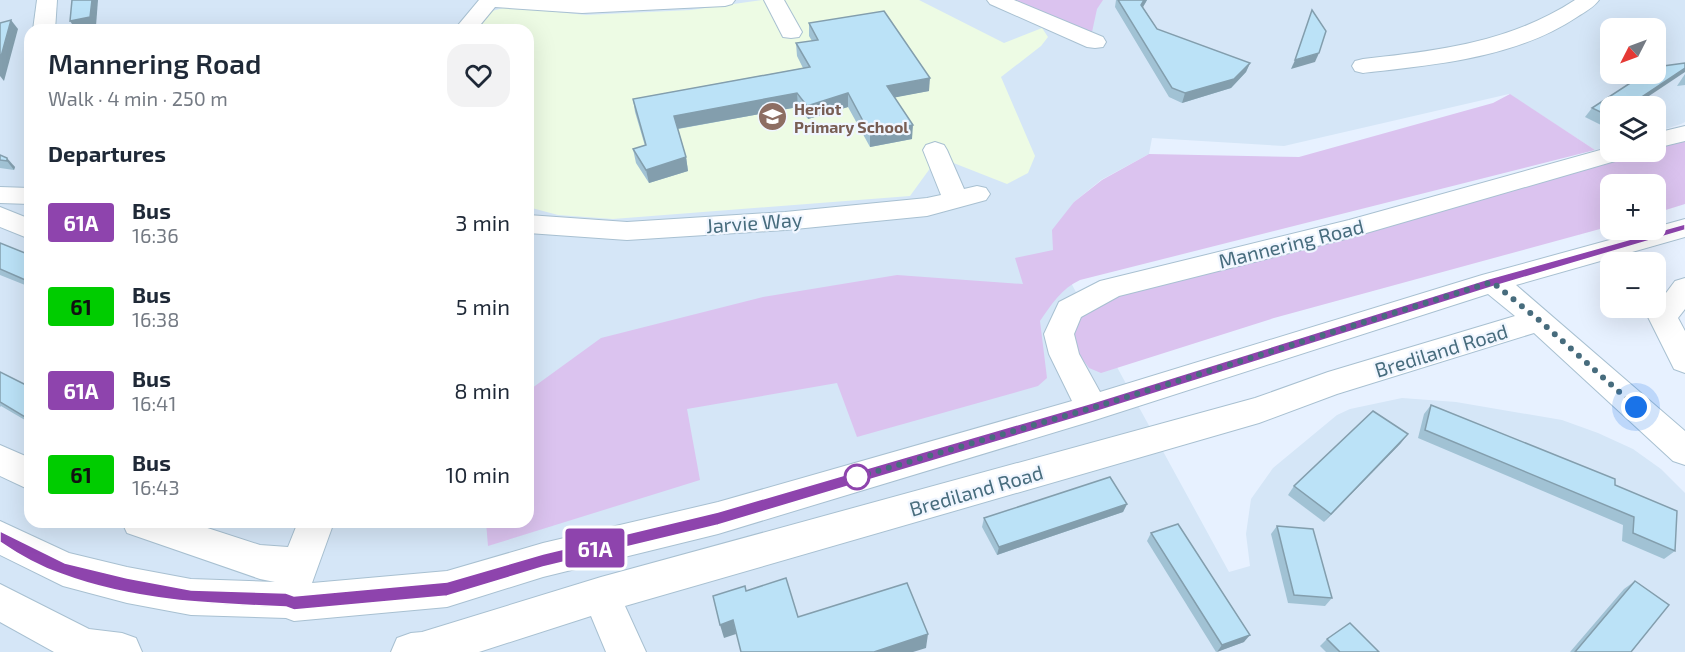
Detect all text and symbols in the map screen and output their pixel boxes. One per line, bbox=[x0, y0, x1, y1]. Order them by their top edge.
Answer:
north arrow bbox=[1600, 18, 1666, 84]
map controls bbox=[1600, 18, 1666, 318]
button: heart bbox=[447, 44, 510, 107]
text: Mannering Road bbox=[48, 46, 261, 80]
text: Walk · 4 min · 250 m bbox=[48, 86, 228, 110]
button: layers bbox=[1600, 96, 1666, 162]
place label: Heriot Primary School bbox=[794, 99, 909, 137]
school or university icon: Heriot Primary School bbox=[757, 101, 789, 133]
text: Departures bbox=[48, 140, 166, 166]
button: + bbox=[1600, 174, 1666, 240]
text: Bus bbox=[132, 197, 171, 223]
street label: Jarvie Way bbox=[705, 207, 803, 237]
text: 3 min bbox=[455, 209, 510, 235]
text: 61A bbox=[63, 210, 99, 235]
street label: Mannering Road bbox=[1216, 213, 1366, 273]
text: 16:36 bbox=[132, 223, 179, 247]
button: − bbox=[1600, 252, 1666, 318]
text: Bus bbox=[132, 281, 171, 307]
text: 5 min bbox=[456, 293, 510, 319]
text: 61 bbox=[70, 294, 92, 319]
text: 16:38 bbox=[132, 307, 179, 331]
street label: Brediland Road bbox=[1372, 318, 1510, 382]
text: Bus bbox=[132, 365, 171, 391]
text: 8 min bbox=[454, 377, 510, 403]
text: 61A bbox=[63, 378, 99, 403]
text: 16:41 bbox=[132, 391, 176, 415]
your location bbox=[1621, 392, 1651, 422]
text: Bus bbox=[132, 449, 171, 475]
street label: Brediland Road bbox=[906, 459, 1046, 521]
text: 10 min bbox=[446, 461, 510, 487]
text: 61 bbox=[70, 462, 92, 487]
unlabelled marker bbox=[844, 464, 870, 490]
text: 16:43 bbox=[132, 475, 180, 499]
line badge: 61A bbox=[560, 528, 630, 568]
text: 61A bbox=[577, 536, 613, 561]

